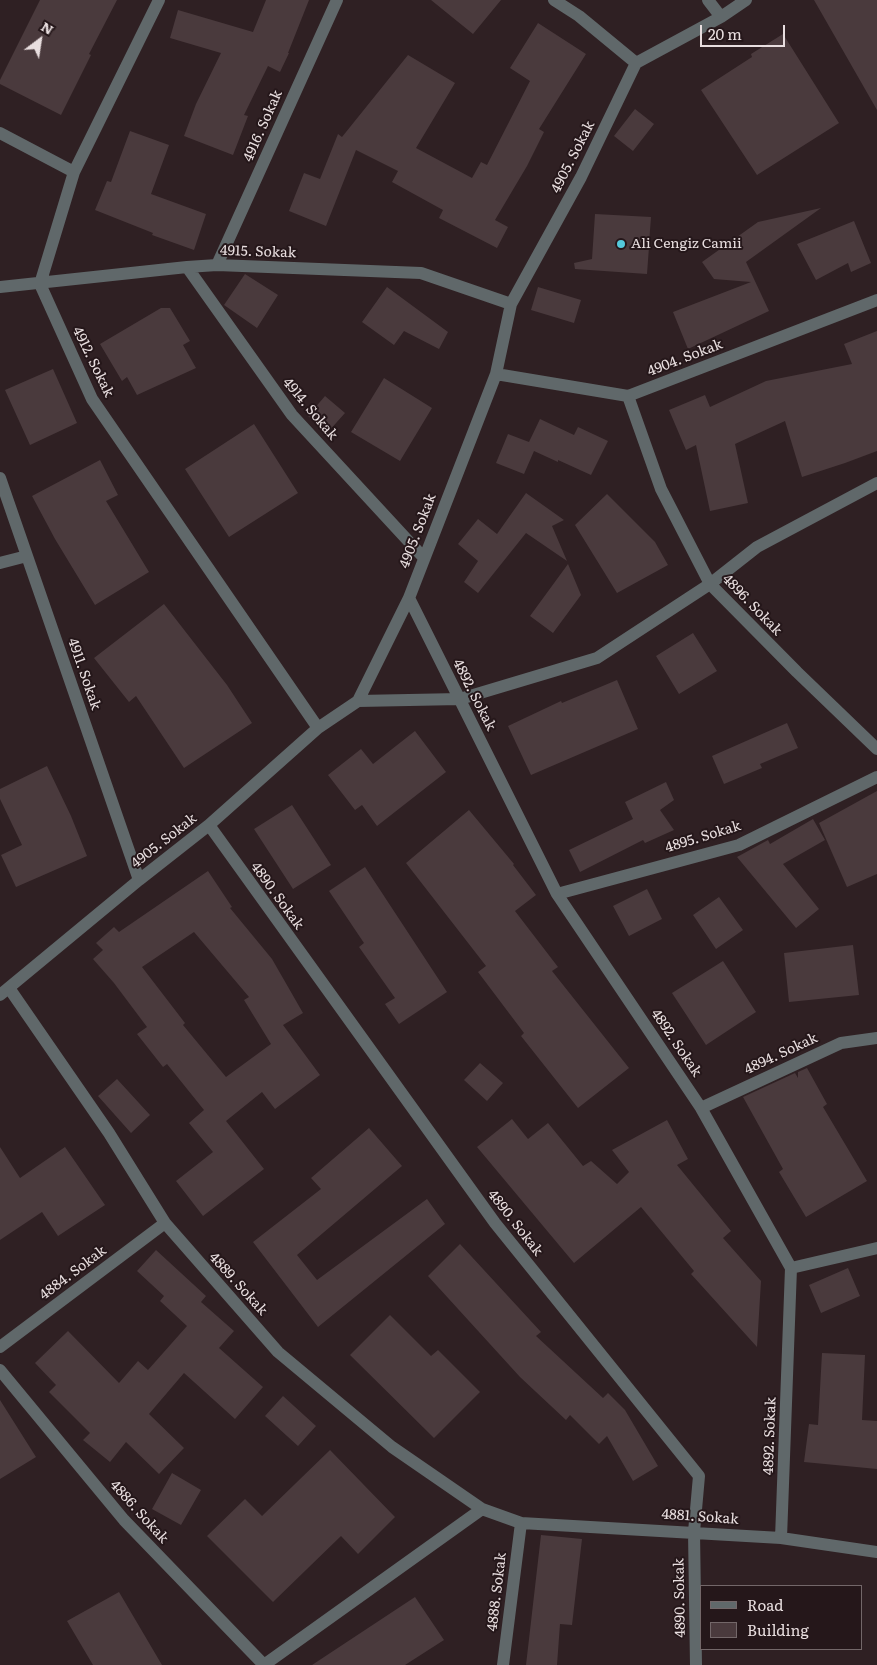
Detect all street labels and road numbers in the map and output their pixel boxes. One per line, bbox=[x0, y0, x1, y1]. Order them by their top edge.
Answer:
street label: 4916. Sokak bbox=[240, 88, 286, 164]
street label: 4905. Sokak bbox=[548, 118, 598, 196]
street label: 4915. Sokak bbox=[220, 242, 296, 262]
street label: 4912. Sokak bbox=[69, 324, 117, 400]
street label: 4904. Sokak bbox=[645, 336, 725, 380]
street label: 4914. Sokak bbox=[279, 374, 341, 444]
street label: 4905. Sokak bbox=[396, 491, 440, 571]
street label: 4896. Sokak bbox=[719, 571, 785, 639]
street label: 4911. Sokak bbox=[64, 636, 104, 712]
street label: 4892. Sokak bbox=[449, 656, 499, 734]
street label: 4905. Sokak bbox=[128, 810, 200, 872]
street label: 4895. Sokak bbox=[663, 818, 743, 856]
street label: 4890. Sokak bbox=[247, 859, 307, 933]
street label: 4892. Sokak bbox=[647, 1006, 705, 1080]
street label: 4894. Sokak bbox=[742, 1030, 820, 1078]
street label: 4890. Sokak bbox=[484, 1187, 546, 1259]
street label: 4884. Sokak bbox=[36, 1242, 110, 1304]
street label: 4889. Sokak bbox=[205, 1249, 271, 1319]
street label: 4892. Sokak bbox=[760, 1397, 780, 1475]
street label: 4886. Sokak bbox=[106, 1477, 172, 1547]
street label: 4881. Sokak bbox=[661, 1506, 739, 1528]
street label: 4888. Sokak bbox=[484, 1552, 510, 1632]
street label: 4890. Sokak bbox=[671, 1558, 689, 1638]

